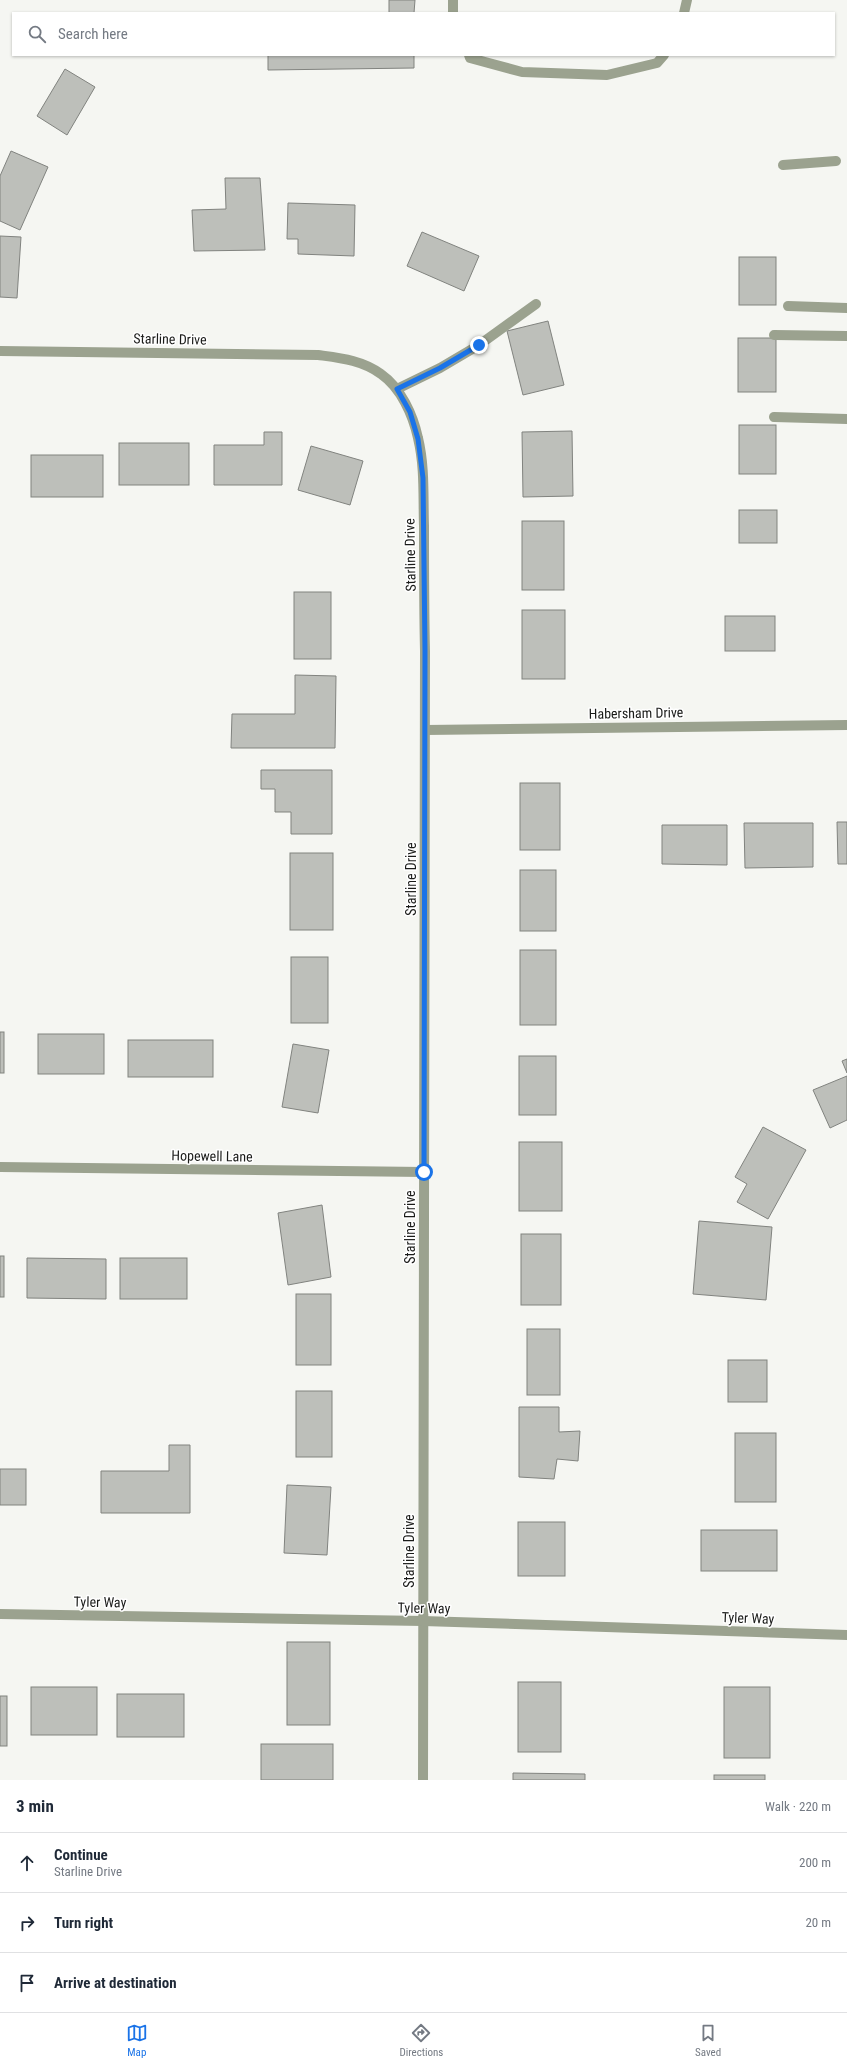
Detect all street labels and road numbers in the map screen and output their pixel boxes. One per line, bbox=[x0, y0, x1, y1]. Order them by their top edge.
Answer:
street label: Starline Drive bbox=[133, 330, 207, 348]
street label: Starline Drive bbox=[401, 518, 419, 592]
street label: Habersham Drive bbox=[589, 704, 684, 722]
street label: Starline Drive bbox=[403, 842, 419, 916]
street label: Hopewell Lane bbox=[171, 1147, 253, 1165]
street label: Starline Drive bbox=[402, 1190, 418, 1264]
street label: Starline Drive bbox=[401, 1514, 417, 1588]
street label: Tyler Way bbox=[73, 1594, 127, 1610]
street label: Tyler Way bbox=[397, 1600, 451, 1616]
street label: Tyler Way bbox=[721, 1609, 775, 1627]

